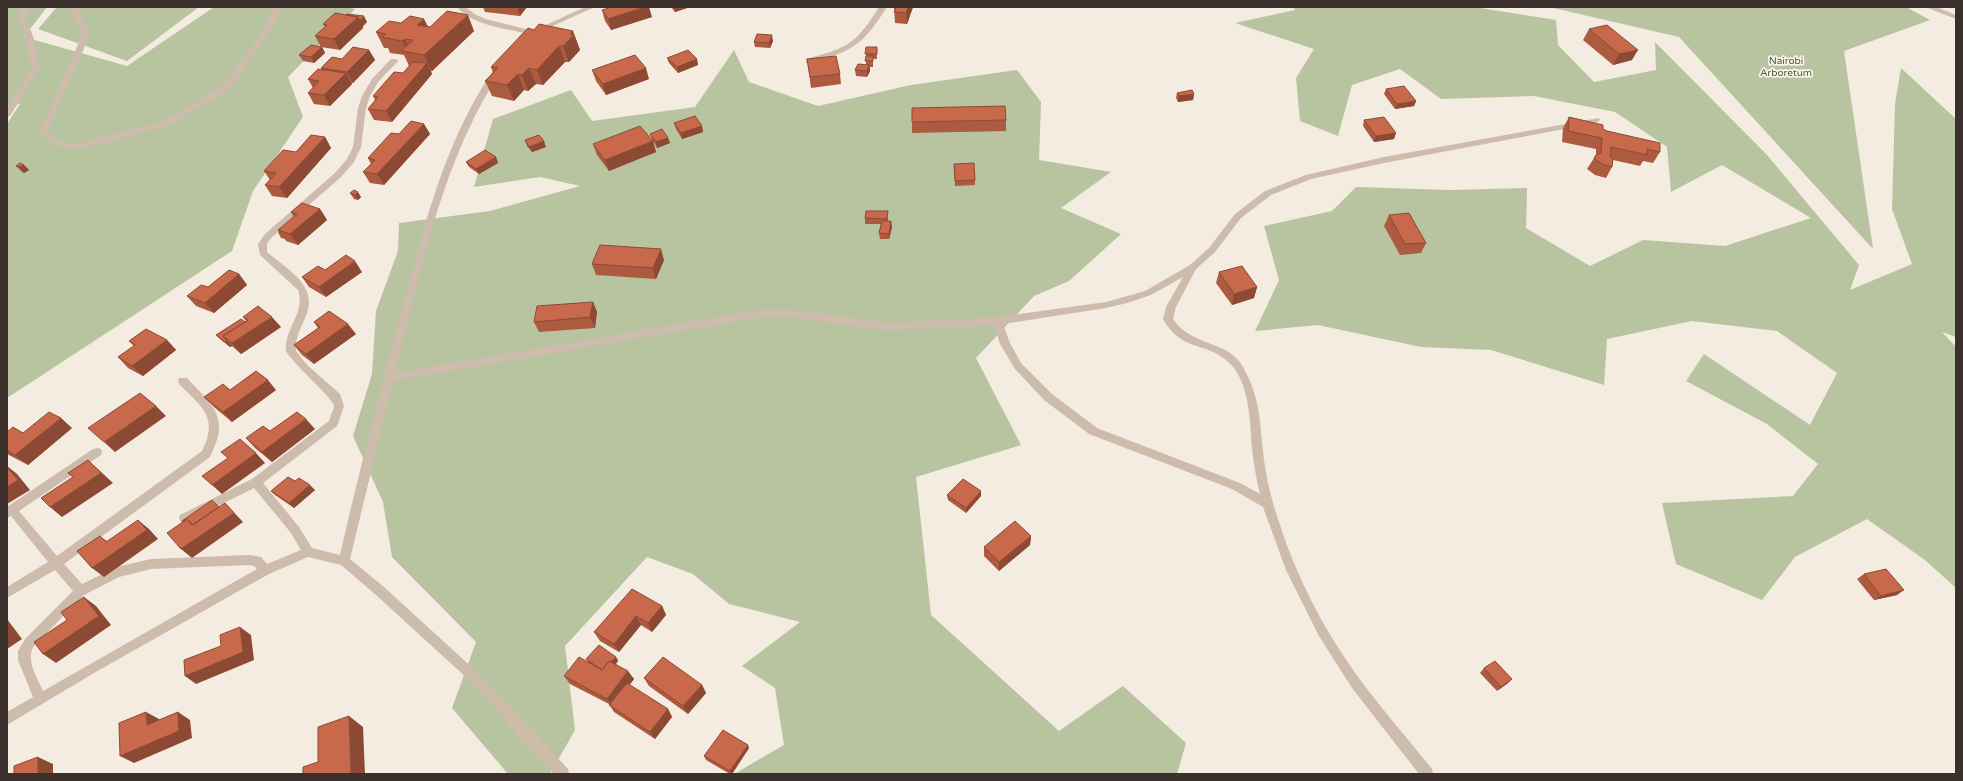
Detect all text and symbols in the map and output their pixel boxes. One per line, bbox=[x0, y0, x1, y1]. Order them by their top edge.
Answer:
park label: Nairobi Arboretum bbox=[1760, 55, 1812, 79]

